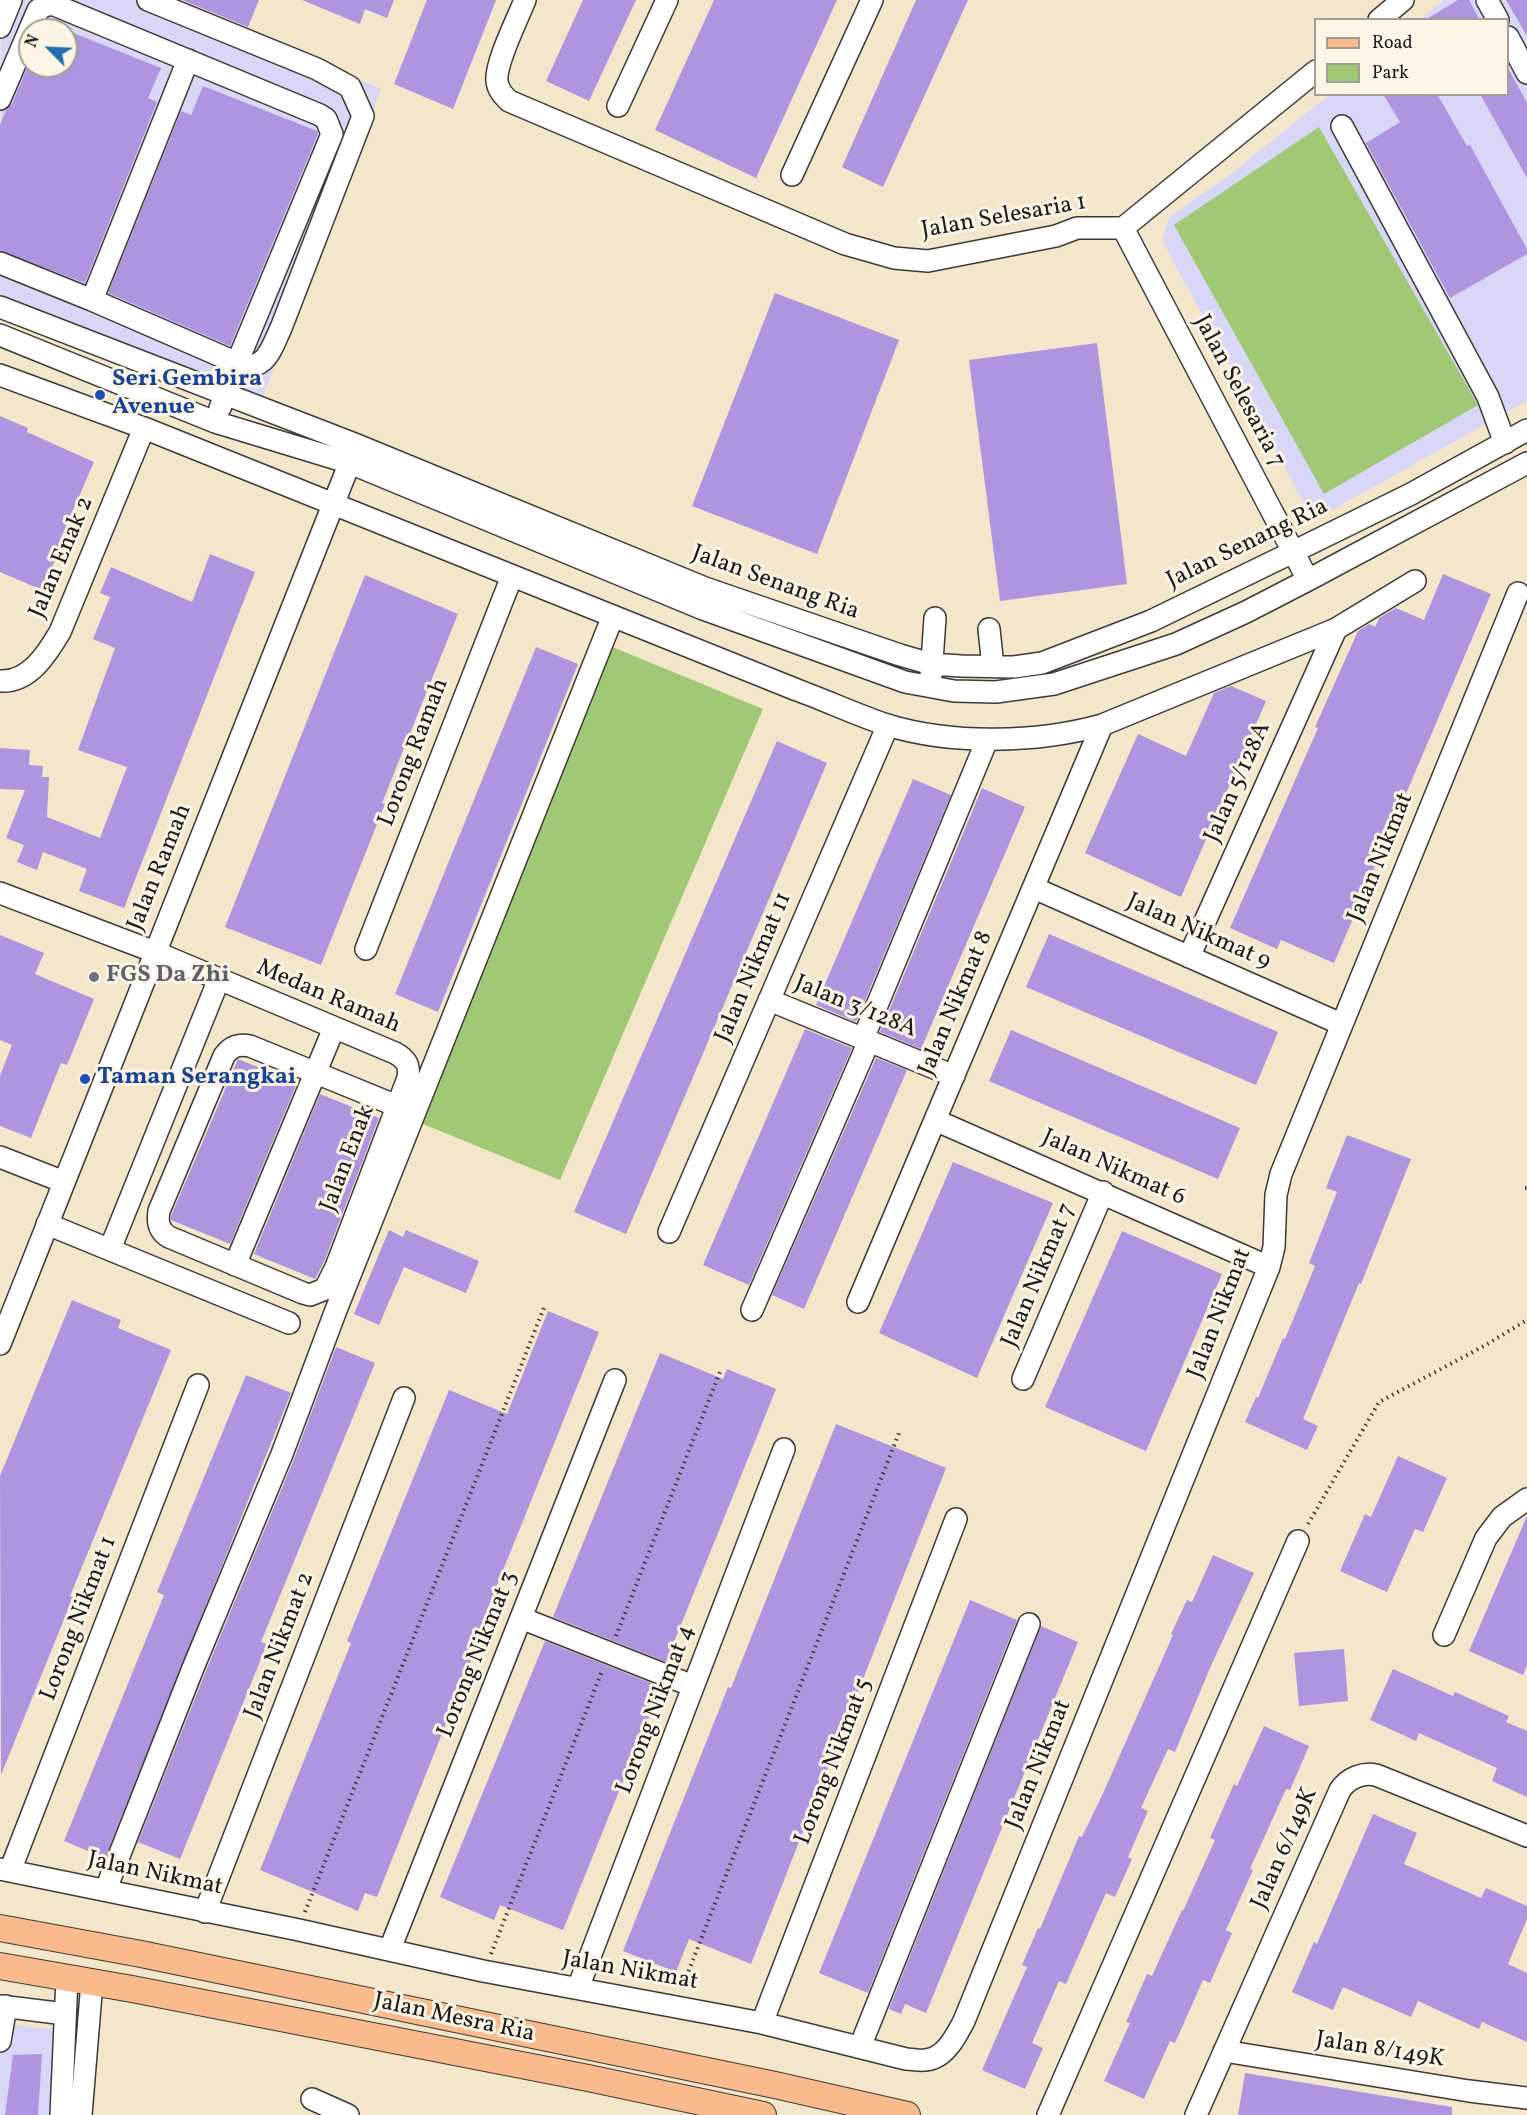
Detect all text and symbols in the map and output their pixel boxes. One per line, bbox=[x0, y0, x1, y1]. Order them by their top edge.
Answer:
north arrow bbox=[18, 18, 78, 78]
legend bbox=[1314, 18, 1509, 96]
text: Road bbox=[1372, 31, 1413, 56]
text: N bbox=[21, 32, 46, 51]
text: Park bbox=[1372, 61, 1409, 86]
street label: Jalan Selesaria 1 bbox=[919, 189, 1089, 247]
street label: Jalan Selesaria 7 bbox=[1186, 311, 1290, 473]
place label: Seri Gembira Avenue bbox=[112, 367, 262, 423]
marker: Seri Gembira Avenue bbox=[93, 388, 107, 402]
street label: Jalan Enak 2 bbox=[24, 493, 102, 623]
street label: Jalan Senang Ria bbox=[1163, 493, 1333, 597]
street label: Jalan Senang Ria bbox=[687, 540, 863, 628]
street label: Lorong Ramah bbox=[374, 675, 456, 831]
street label: Jalan 5/128A bbox=[1200, 718, 1278, 848]
street label: Jalan Nikmat bbox=[1343, 789, 1421, 927]
street label: Jalan Ramah bbox=[123, 800, 199, 936]
street label: Jalan Nikmat 11 bbox=[710, 888, 800, 1048]
street label: Jalan Nikmat 9 bbox=[1121, 888, 1275, 978]
street label: Jalan Nikmat 8 bbox=[914, 927, 1000, 1081]
street label: Medan Ramah bbox=[252, 955, 404, 1041]
place label: FGS Da Zhi bbox=[106, 963, 230, 991]
marker: FGS Da Zhi bbox=[87, 970, 101, 984]
street label: Jalan 3/128A bbox=[789, 970, 921, 1046]
place label: Taman Serangkai bbox=[97, 1065, 296, 1093]
marker: Taman Serangkai bbox=[78, 1072, 92, 1086]
street label: Jalan Enak bbox=[316, 1102, 382, 1216]
street label: Jalan Nikmat 6 bbox=[1037, 1124, 1189, 1214]
street label: Jalan Nikmat 7 bbox=[997, 1200, 1083, 1352]
street label: Jalan Nikmat bbox=[1183, 1245, 1259, 1383]
street label: Lorong Nikmat 1 bbox=[35, 1533, 125, 1705]
street label: Jalan Nikmat 2 bbox=[240, 1568, 322, 1724]
street label: Lorong Nikmat 3 bbox=[433, 1568, 525, 1742]
street label: Lorong Nikmat 4 bbox=[611, 1621, 703, 1799]
street label: Lorong Nikmat 5 bbox=[790, 1675, 880, 1849]
street label: Jalan Nikmat bbox=[1001, 1696, 1079, 1834]
street label: Jalan 6/149K bbox=[1246, 1784, 1326, 1914]
street label: Jalan Nikmat bbox=[85, 1847, 225, 1903]
street label: Jalan Nikmat bbox=[560, 1946, 700, 1998]
street label: Jalan Mesra Ria bbox=[371, 1988, 537, 2050]
street label: Jalan 8/149K bbox=[1314, 2027, 1446, 2075]

